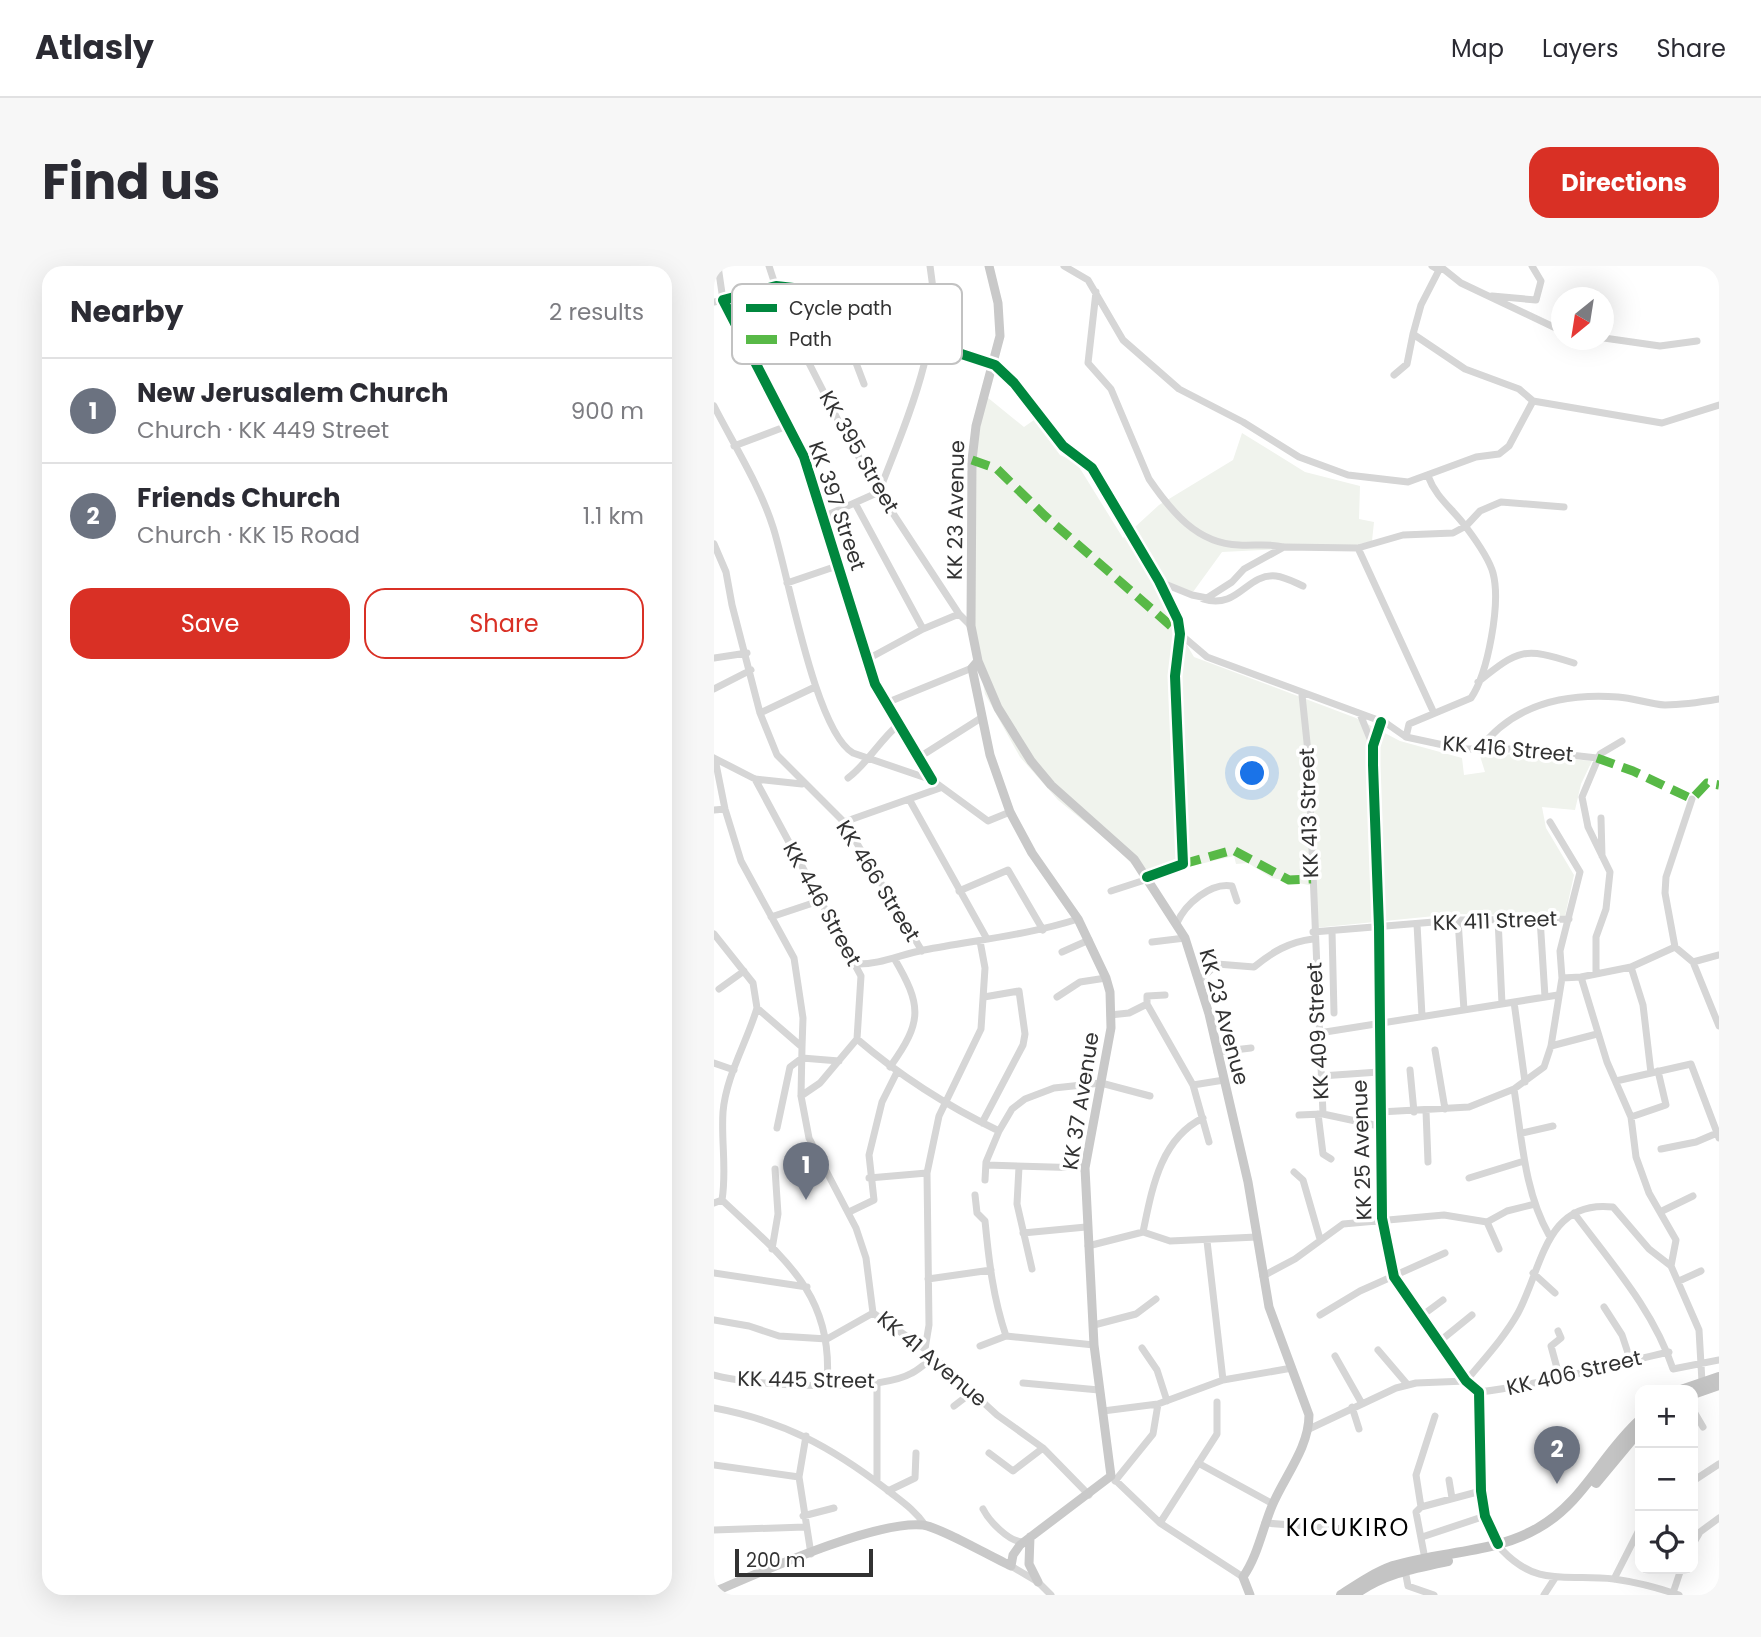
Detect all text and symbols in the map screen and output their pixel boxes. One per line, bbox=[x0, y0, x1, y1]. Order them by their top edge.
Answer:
text: Atlasly bbox=[35, 24, 154, 71]
text: Map bbox=[1451, 32, 1504, 65]
text: Layers bbox=[1542, 32, 1618, 65]
text: Share bbox=[1656, 32, 1726, 65]
button: Directions bbox=[1529, 147, 1719, 218]
text: Find us bbox=[42, 148, 220, 216]
legend bbox=[732, 284, 962, 364]
north arrow bbox=[1551, 287, 1614, 350]
text: Nearby bbox=[70, 290, 184, 333]
text: Cycle path bbox=[789, 295, 892, 322]
text: 2 results bbox=[549, 296, 644, 328]
text: Path bbox=[789, 326, 832, 353]
text: New Jerusalem Church bbox=[137, 375, 448, 411]
street label: KK 395 Street bbox=[813, 385, 906, 518]
text: 1 bbox=[89, 395, 97, 427]
text: 900 m bbox=[571, 395, 644, 427]
text: Church · KK 449 Street bbox=[137, 414, 389, 446]
street label: KK 397 Street bbox=[802, 437, 873, 574]
street label: KK 23 Avenue bbox=[940, 440, 971, 580]
text: Friends Church bbox=[137, 480, 340, 516]
text: 2 bbox=[86, 500, 100, 532]
text: 1.1 km bbox=[583, 500, 644, 532]
text: Church · KK 15 Road bbox=[137, 519, 360, 551]
button: Save bbox=[70, 588, 350, 659]
button: Share bbox=[364, 588, 644, 659]
street label: KK 416 Street bbox=[1441, 728, 1575, 769]
street label: KK 413 Street bbox=[1292, 747, 1325, 879]
your location bbox=[1235, 756, 1269, 790]
street label: KK 466 Street bbox=[830, 815, 927, 947]
street label: KK 446 Street bbox=[776, 837, 868, 971]
street label: KK 411 Street bbox=[1432, 904, 1558, 937]
street label: KK 23 Avenue bbox=[1192, 946, 1257, 1088]
street label: KK 409 Street bbox=[1299, 962, 1336, 1100]
street label: KK 37 Avenue bbox=[1055, 1030, 1106, 1172]
street label: KK 25 Avenue bbox=[1345, 1079, 1378, 1221]
pin: 1 bbox=[783, 1142, 829, 1200]
street label: KK 41 Avenue bbox=[871, 1304, 993, 1413]
street label: KK 406 Street bbox=[1504, 1343, 1644, 1402]
street label: KK 445 Street bbox=[737, 1364, 875, 1395]
map controls bbox=[1635, 1385, 1698, 1574]
button: + bbox=[1635, 1385, 1698, 1448]
pin: 2 bbox=[1534, 1426, 1580, 1484]
button: − bbox=[1635, 1448, 1698, 1511]
district label: KICUKIRO bbox=[1286, 1511, 1410, 1544]
button: locate bbox=[1635, 1511, 1698, 1574]
scale bar bbox=[735, 1546, 873, 1578]
text: 200 m bbox=[746, 1547, 805, 1574]

